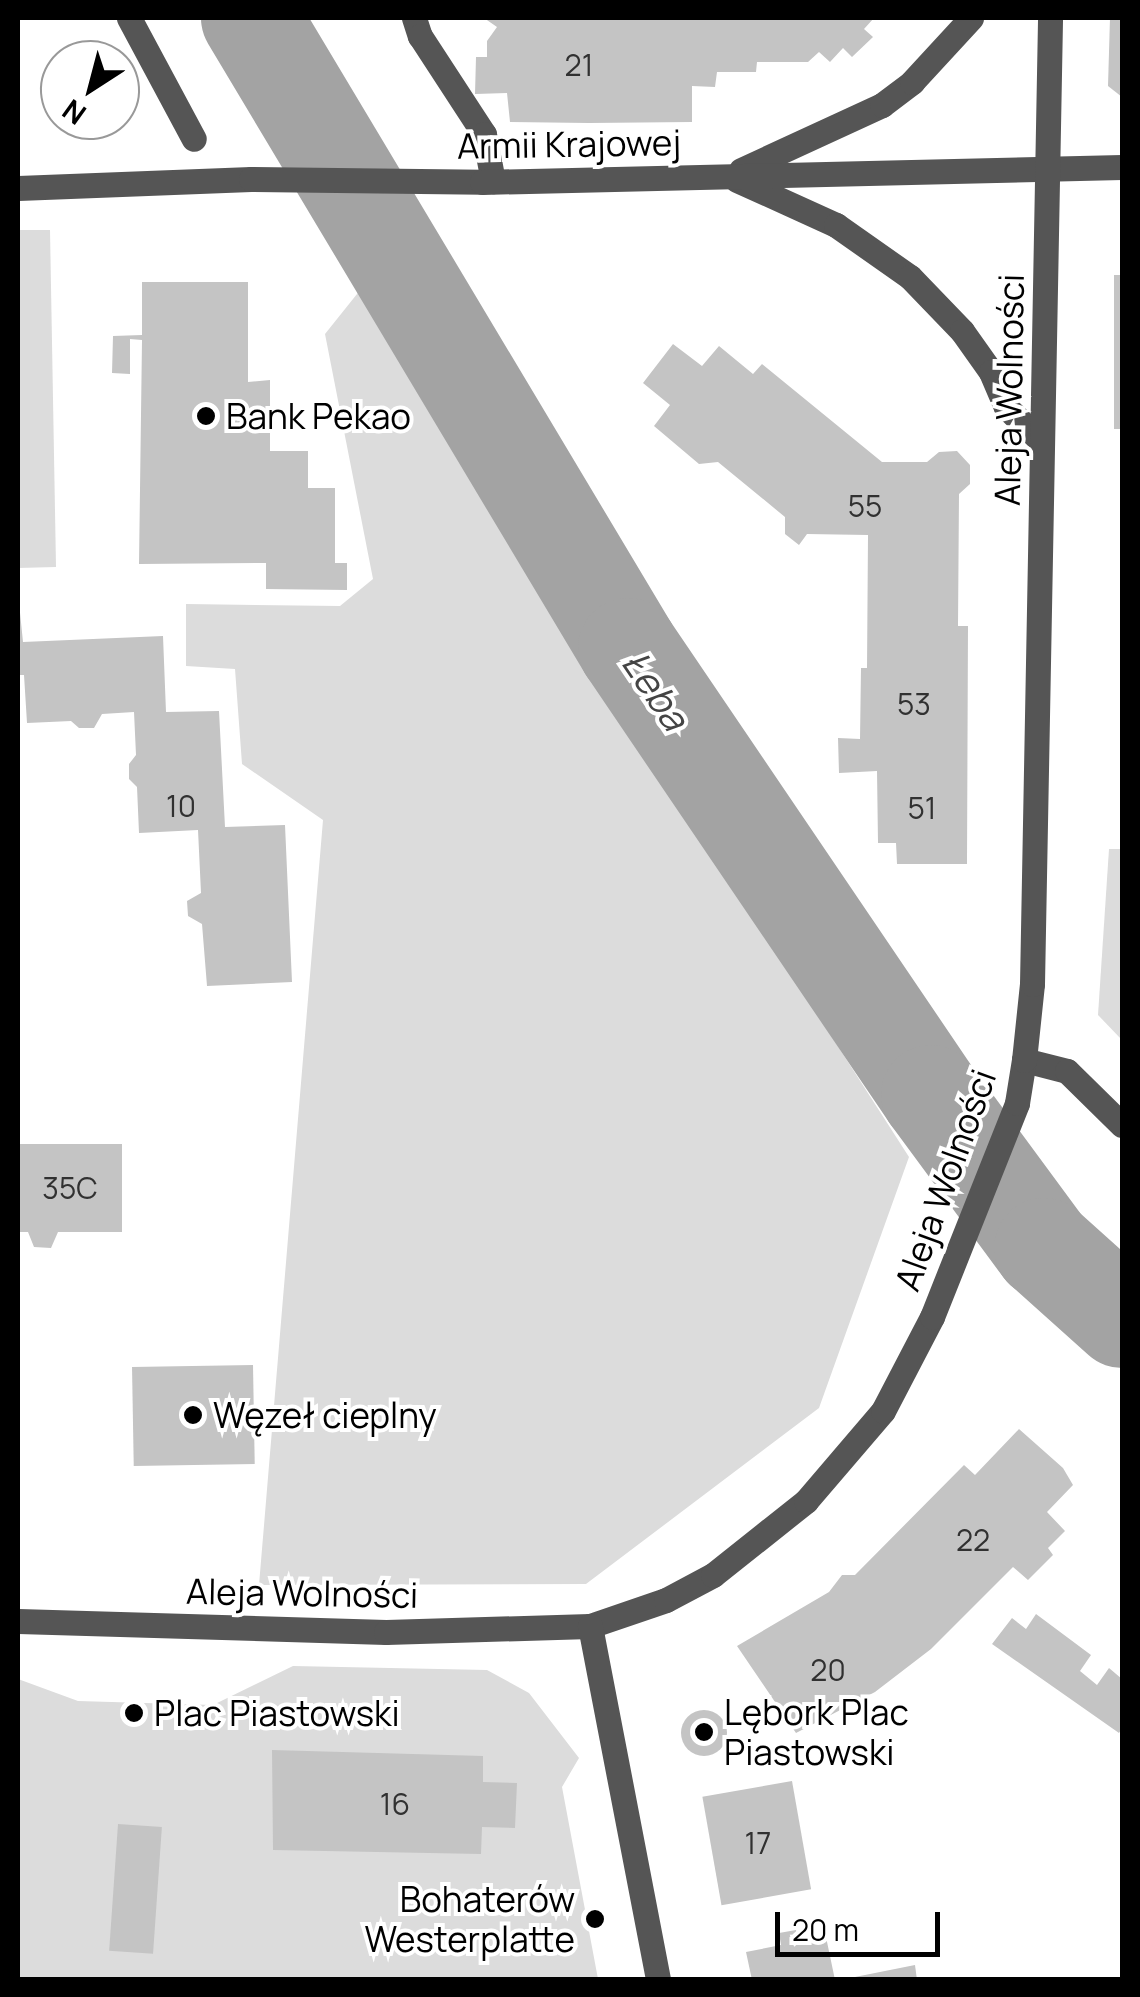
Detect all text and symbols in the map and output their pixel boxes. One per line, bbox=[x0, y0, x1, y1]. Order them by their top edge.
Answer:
north arrow bbox=[40, 40, 140, 140]
house number: 21 bbox=[565, 47, 593, 83]
text: N bbox=[54, 91, 93, 134]
street label: Armii Krajowej bbox=[457, 121, 681, 167]
street label: Aleja Wolności bbox=[986, 274, 1032, 506]
place label: Bank Pekao bbox=[226, 395, 411, 437]
marker: Bank Pekao bbox=[195, 405, 217, 427]
house number: 55 bbox=[848, 488, 882, 524]
water label: Łeba bbox=[613, 642, 699, 738]
house number: 53 bbox=[897, 686, 931, 722]
house number: 10 bbox=[166, 788, 196, 824]
house number: 51 bbox=[907, 790, 937, 826]
street label: Aleja Wolności bbox=[886, 1064, 1004, 1296]
house number: 35C bbox=[42, 1170, 98, 1206]
place label: Węzeł cieplny bbox=[213, 1394, 437, 1436]
marker: Węzeł cieplny bbox=[182, 1404, 204, 1426]
house number: 22 bbox=[956, 1522, 990, 1558]
street label: Aleja Wolności bbox=[186, 1570, 418, 1616]
house number: 20 bbox=[810, 1652, 846, 1688]
place label: Lębork Plac Piastowski bbox=[724, 1691, 909, 1773]
place label: Plac Piastowski bbox=[154, 1692, 400, 1734]
marker: Plac Piastowski bbox=[123, 1702, 145, 1724]
marker: Lębork Plac Piastowski bbox=[693, 1721, 715, 1743]
house number: 16 bbox=[380, 1786, 410, 1822]
house number: 17 bbox=[745, 1825, 771, 1861]
place label: Bohaterów Westerplatte bbox=[364, 1878, 575, 1960]
scale bar bbox=[780, 1892, 945, 1954]
marker: Bohaterów Westerplatte bbox=[584, 1908, 606, 1930]
text: 20 m bbox=[792, 1909, 859, 1950]

